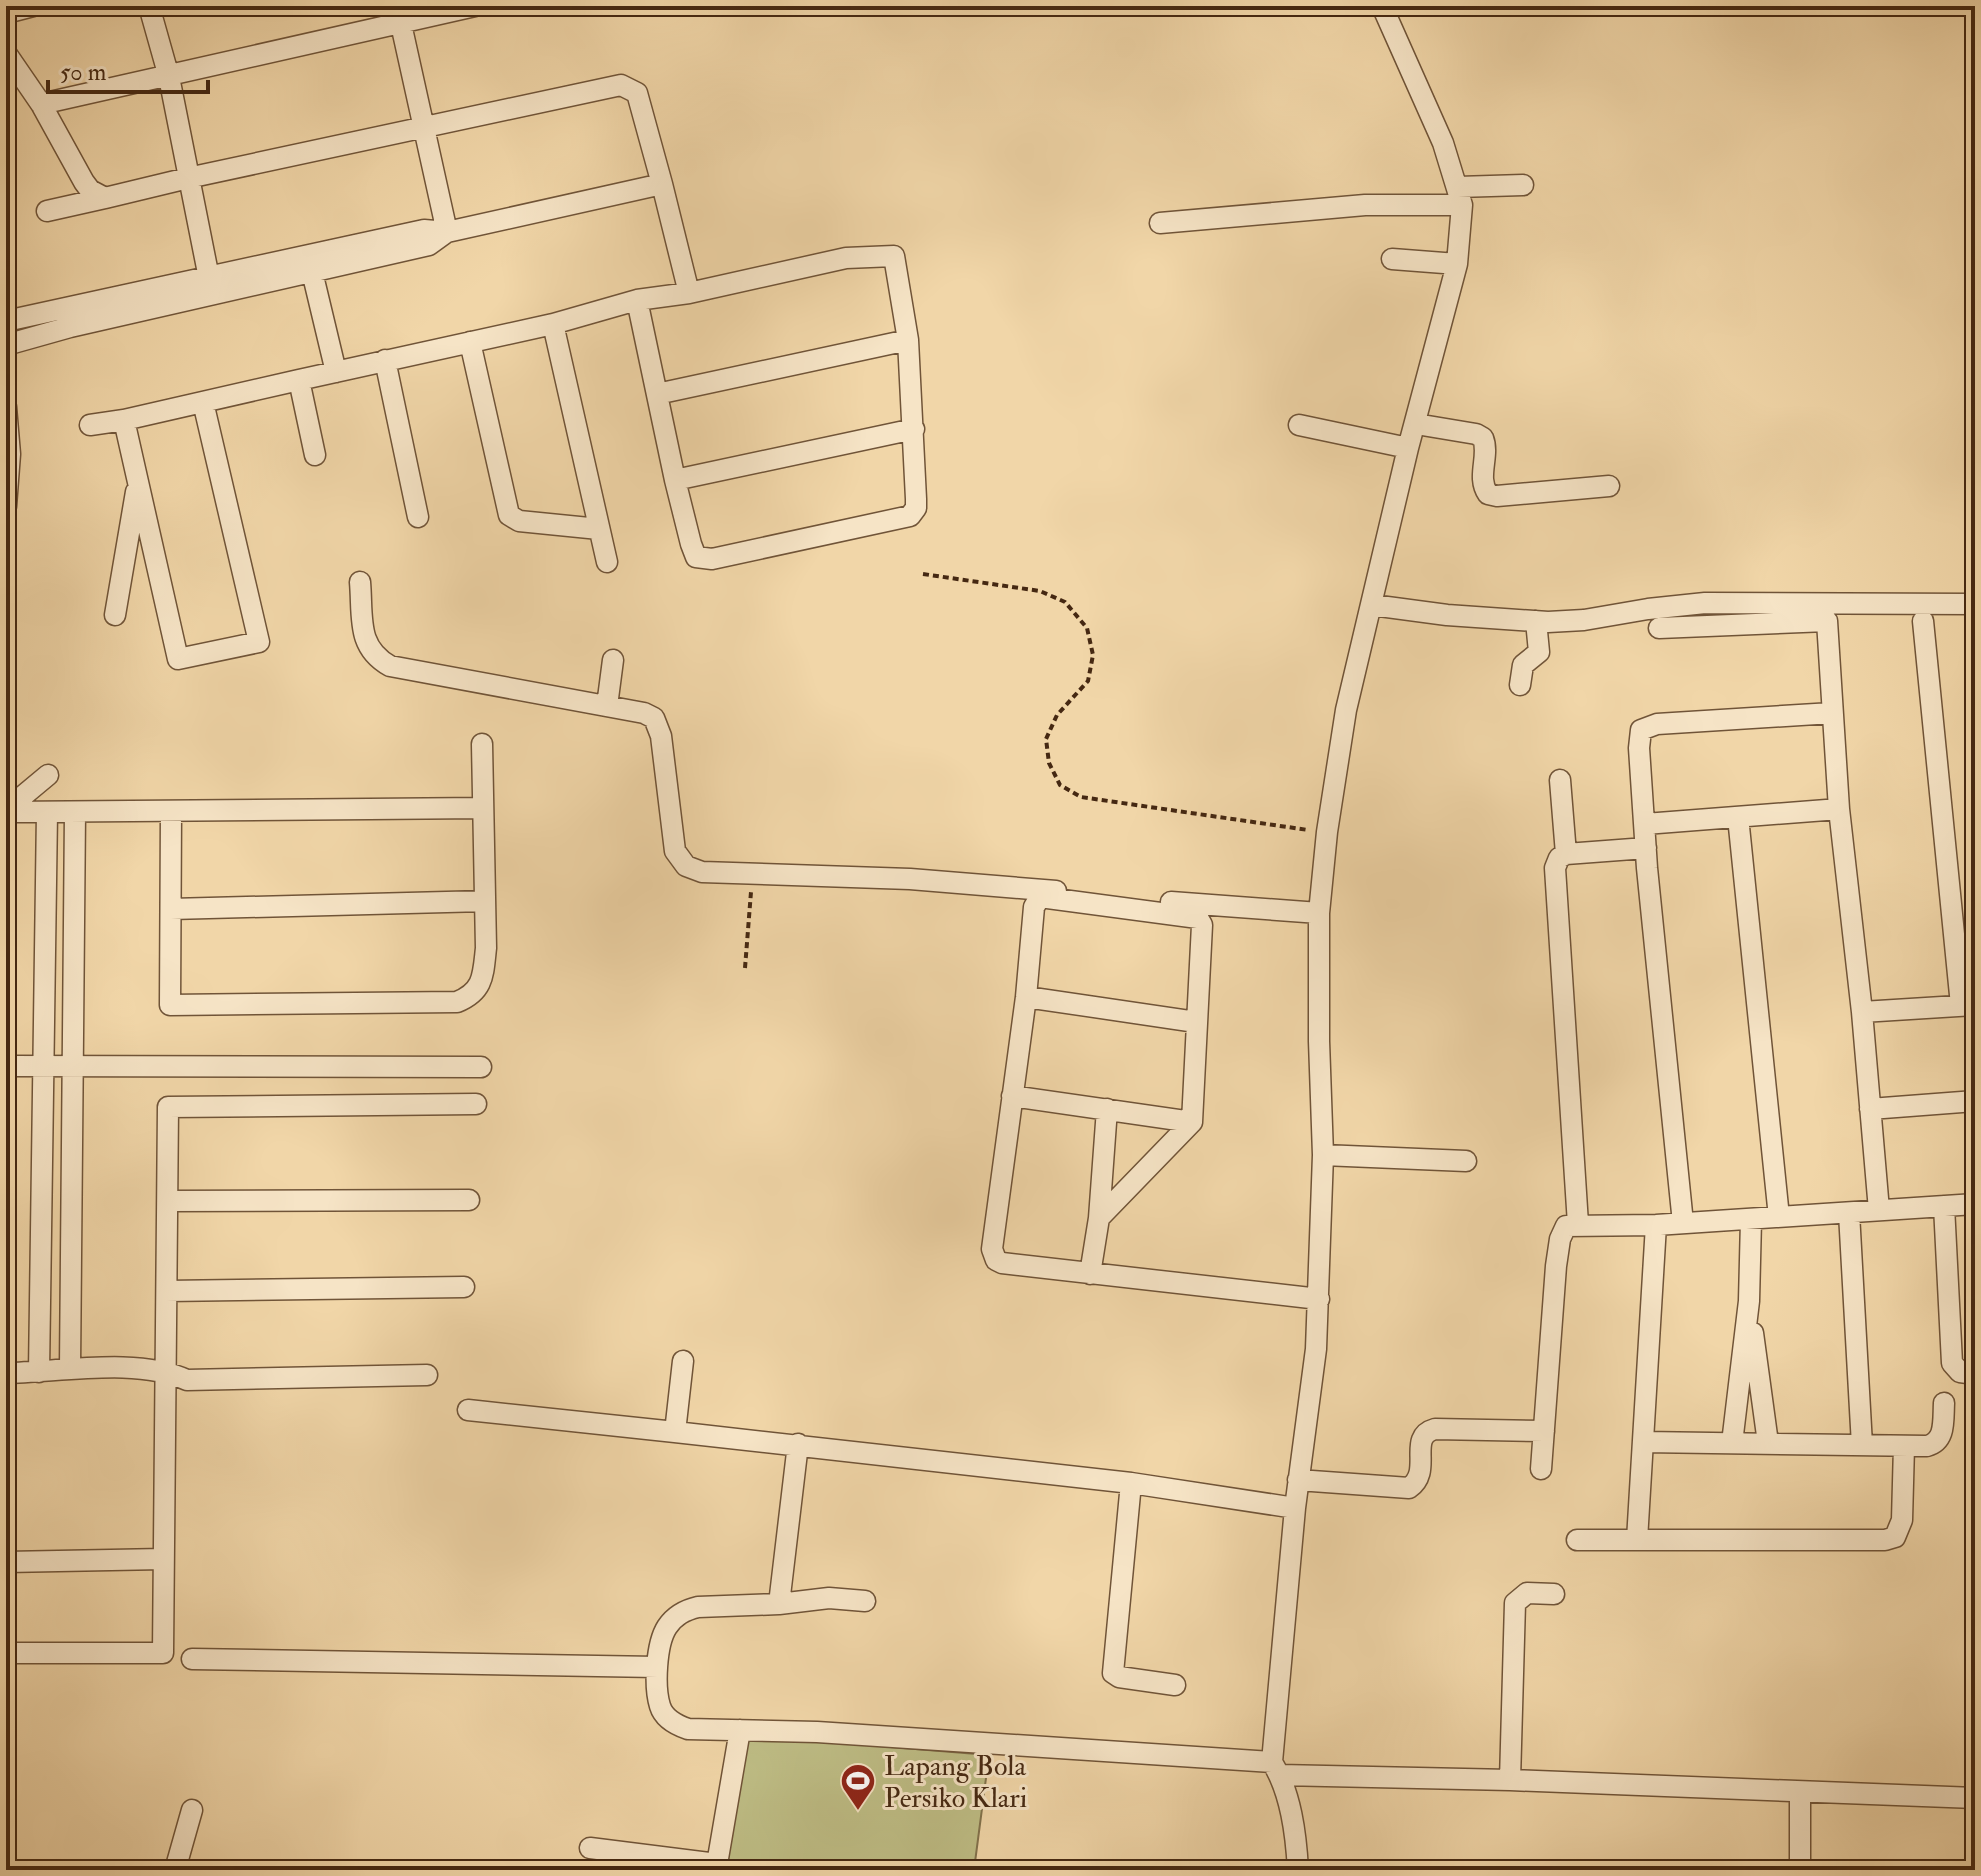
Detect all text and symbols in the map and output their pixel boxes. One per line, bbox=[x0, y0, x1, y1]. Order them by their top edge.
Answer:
scale bar bbox=[48, 44, 208, 94]
text: 50 m bbox=[60, 57, 107, 88]
place label: Lapang Bola Persiko Klari bbox=[884, 1749, 1027, 1816]
sports icon: Lapang Bola Persiko Klari bbox=[839, 1762, 877, 1812]

